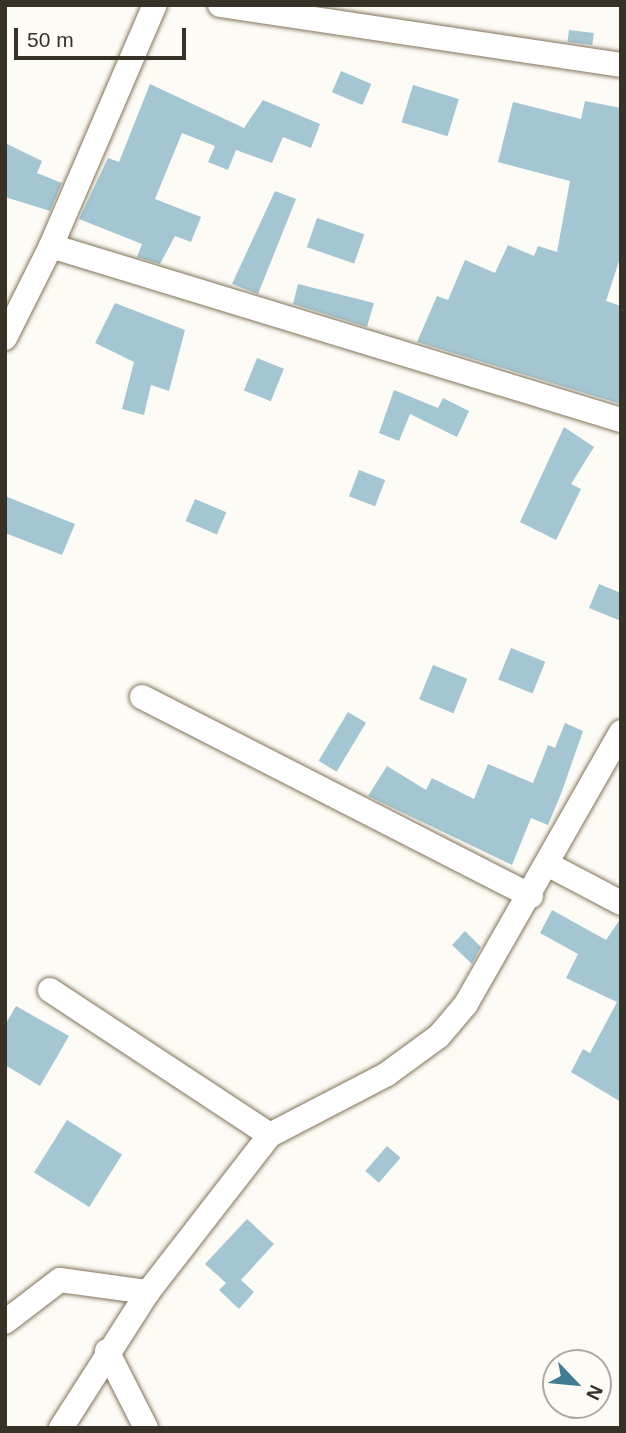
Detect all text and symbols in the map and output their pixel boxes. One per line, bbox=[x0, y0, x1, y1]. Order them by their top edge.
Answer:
scale bar bbox=[18, 14, 189, 58]
text: 50 m bbox=[27, 28, 74, 51]
north arrow bbox=[542, 1349, 612, 1419]
text: N bbox=[582, 1382, 607, 1403]

